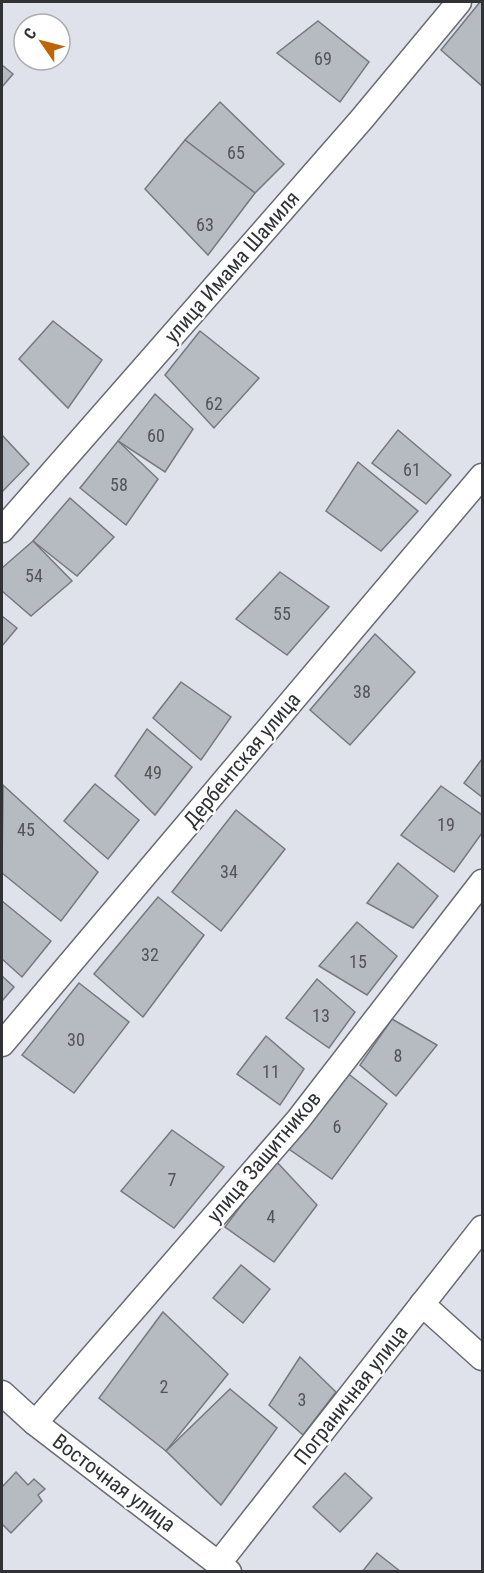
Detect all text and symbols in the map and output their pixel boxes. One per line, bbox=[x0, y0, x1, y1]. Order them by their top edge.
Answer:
north arrow bbox=[12, 12, 72, 72]
text: С bbox=[20, 24, 41, 43]
house number: 69 bbox=[314, 48, 332, 69]
house number: 65 bbox=[227, 142, 245, 163]
street label: улица Имама Шамиля bbox=[160, 186, 304, 348]
house number: 63 bbox=[196, 214, 214, 235]
house number: 62 bbox=[205, 393, 223, 414]
house number: 60 bbox=[147, 425, 165, 446]
house number: 61 bbox=[403, 459, 421, 480]
house number: 58 bbox=[110, 474, 128, 495]
house number: 54 bbox=[25, 565, 43, 586]
house number: 55 bbox=[273, 603, 291, 624]
house number: 38 bbox=[353, 681, 371, 702]
street label: Дербентская улица bbox=[179, 688, 305, 832]
house number: 49 bbox=[144, 762, 162, 783]
house number: 19 bbox=[437, 814, 455, 835]
house number: 45 bbox=[17, 819, 35, 840]
house number: 34 bbox=[220, 861, 238, 882]
house number: 32 bbox=[141, 944, 159, 965]
house number: 15 bbox=[349, 951, 367, 972]
house number: 13 bbox=[312, 1005, 330, 1026]
house number: 30 bbox=[67, 1029, 85, 1050]
house number: 8 bbox=[394, 1045, 402, 1066]
house number: 11 bbox=[262, 1061, 280, 1082]
street label: улица Защитников bbox=[202, 1087, 326, 1227]
house number: 6 bbox=[333, 1116, 341, 1137]
house number: 7 bbox=[168, 1169, 177, 1190]
house number: 4 bbox=[267, 1206, 276, 1227]
street label: Пограничная улица bbox=[289, 1321, 413, 1469]
house number: 2 bbox=[160, 1376, 169, 1397]
house number: 3 bbox=[298, 1389, 306, 1410]
street label: Восточная улица bbox=[48, 1429, 180, 1537]

